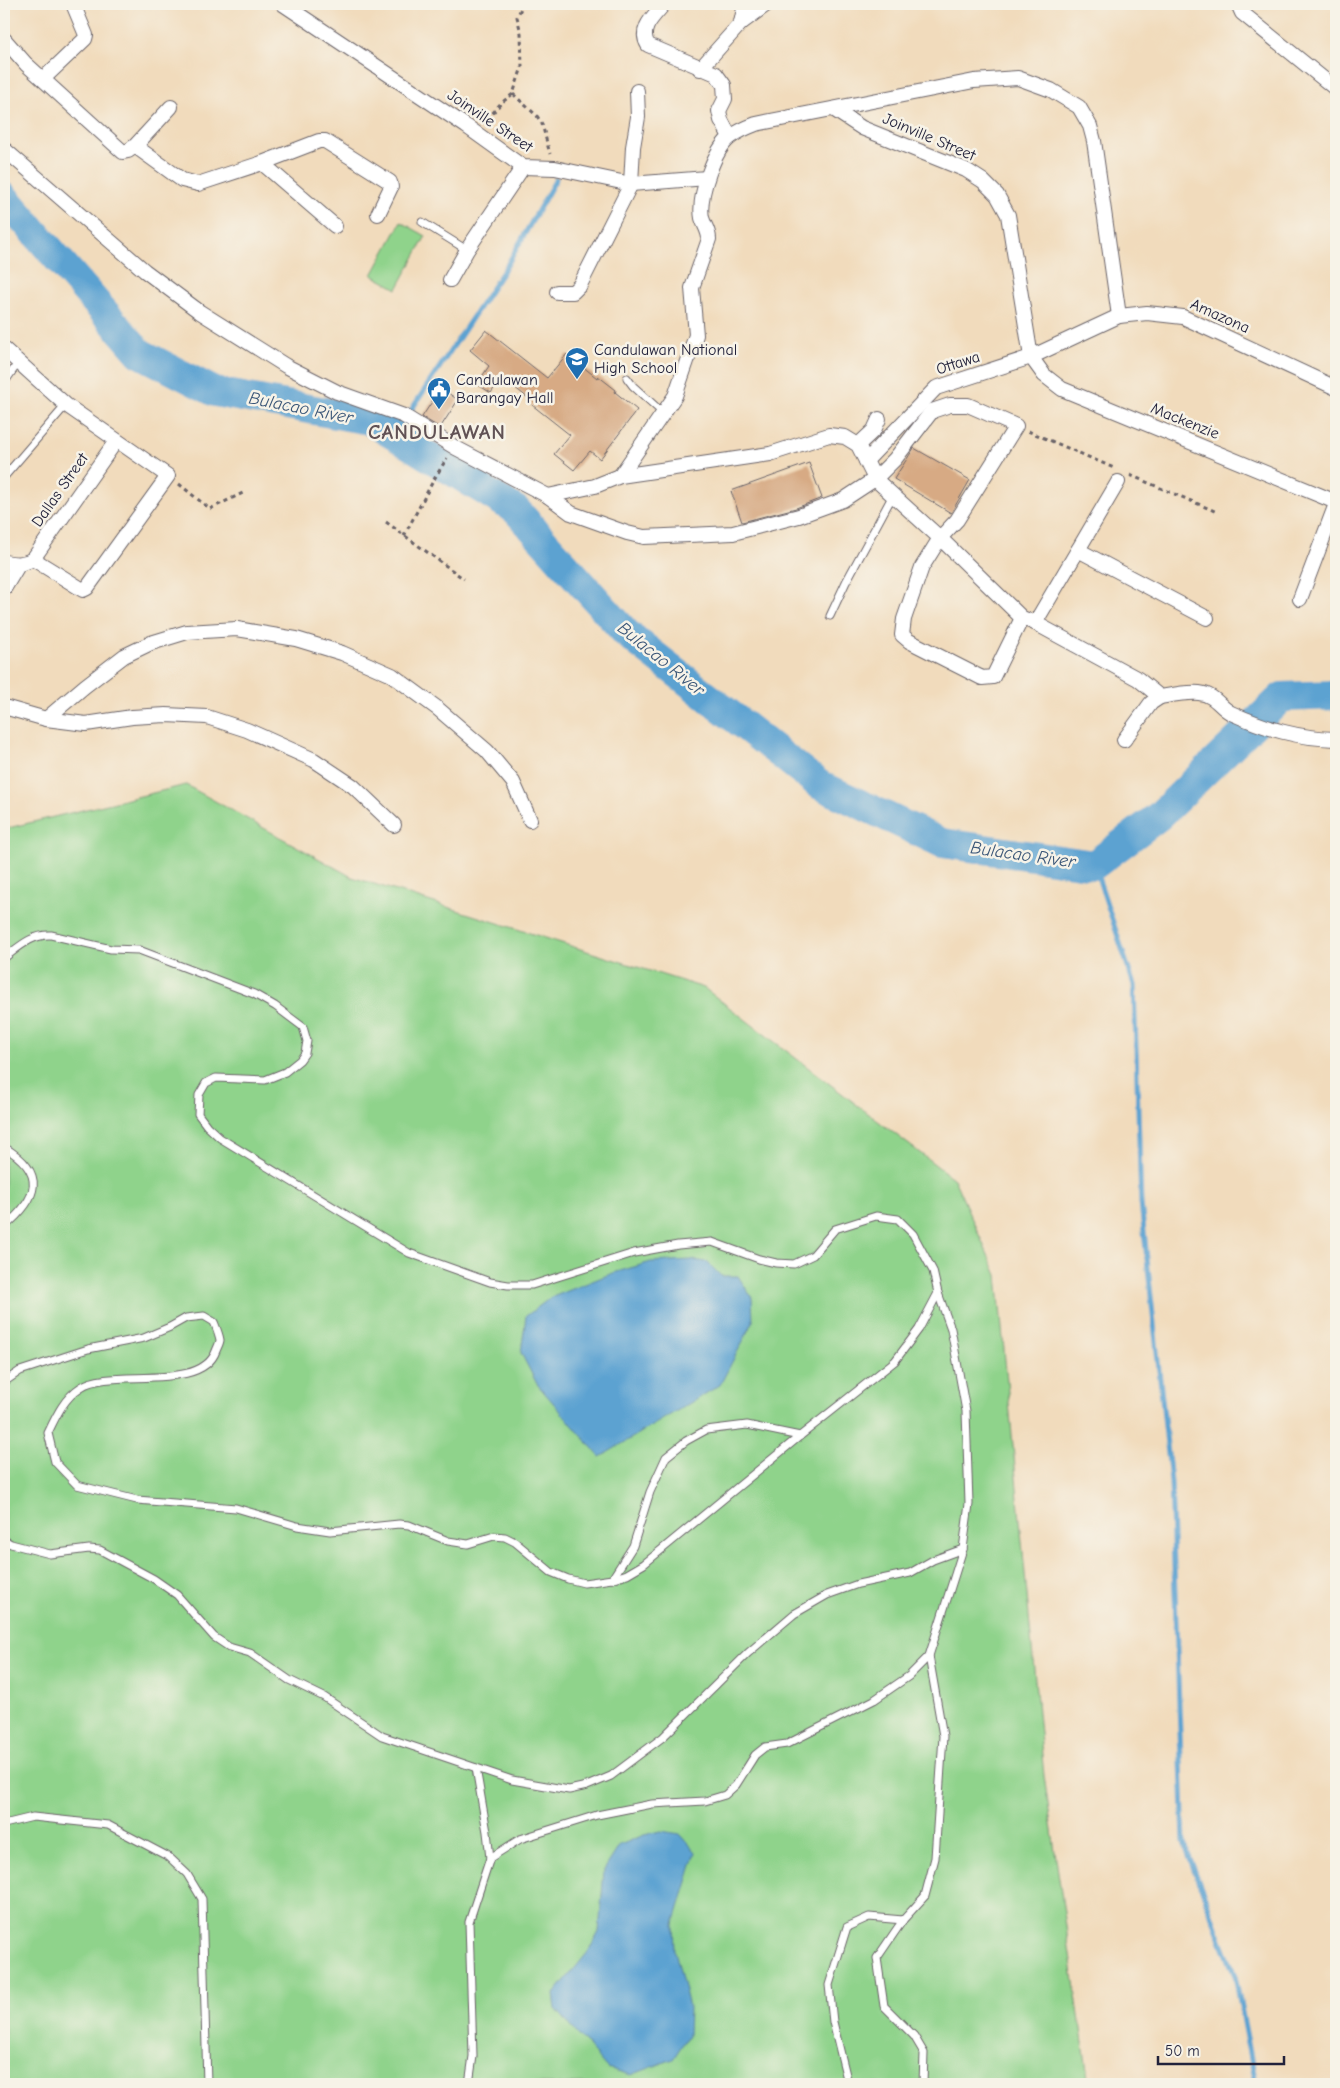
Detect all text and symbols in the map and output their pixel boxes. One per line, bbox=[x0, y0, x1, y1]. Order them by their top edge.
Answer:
street label: Joinville Street bbox=[444, 86, 536, 156]
street label: Joinville Street bbox=[880, 109, 978, 165]
street label: Amazona bbox=[1188, 295, 1252, 337]
place label: Candulawan National High School bbox=[594, 341, 737, 377]
school or university icon: Candulawan National High School bbox=[564, 346, 590, 380]
street label: Ottawa bbox=[934, 348, 982, 378]
place label: Candulawan Barangay Hall bbox=[456, 371, 553, 407]
public building icon: Candulawan Barangay Hall bbox=[426, 376, 452, 410]
water label: Bulacao River bbox=[247, 388, 356, 429]
street label: Mackenzie bbox=[1148, 399, 1222, 443]
district label: CANDULAWAN bbox=[368, 420, 506, 444]
street label: Dallas Street bbox=[28, 449, 92, 530]
water label: Bulacao River bbox=[613, 618, 709, 701]
water label: Bulacao River bbox=[969, 837, 1078, 873]
scale bar bbox=[1158, 2033, 1284, 2065]
text: 50 m bbox=[1165, 2042, 1200, 2060]

